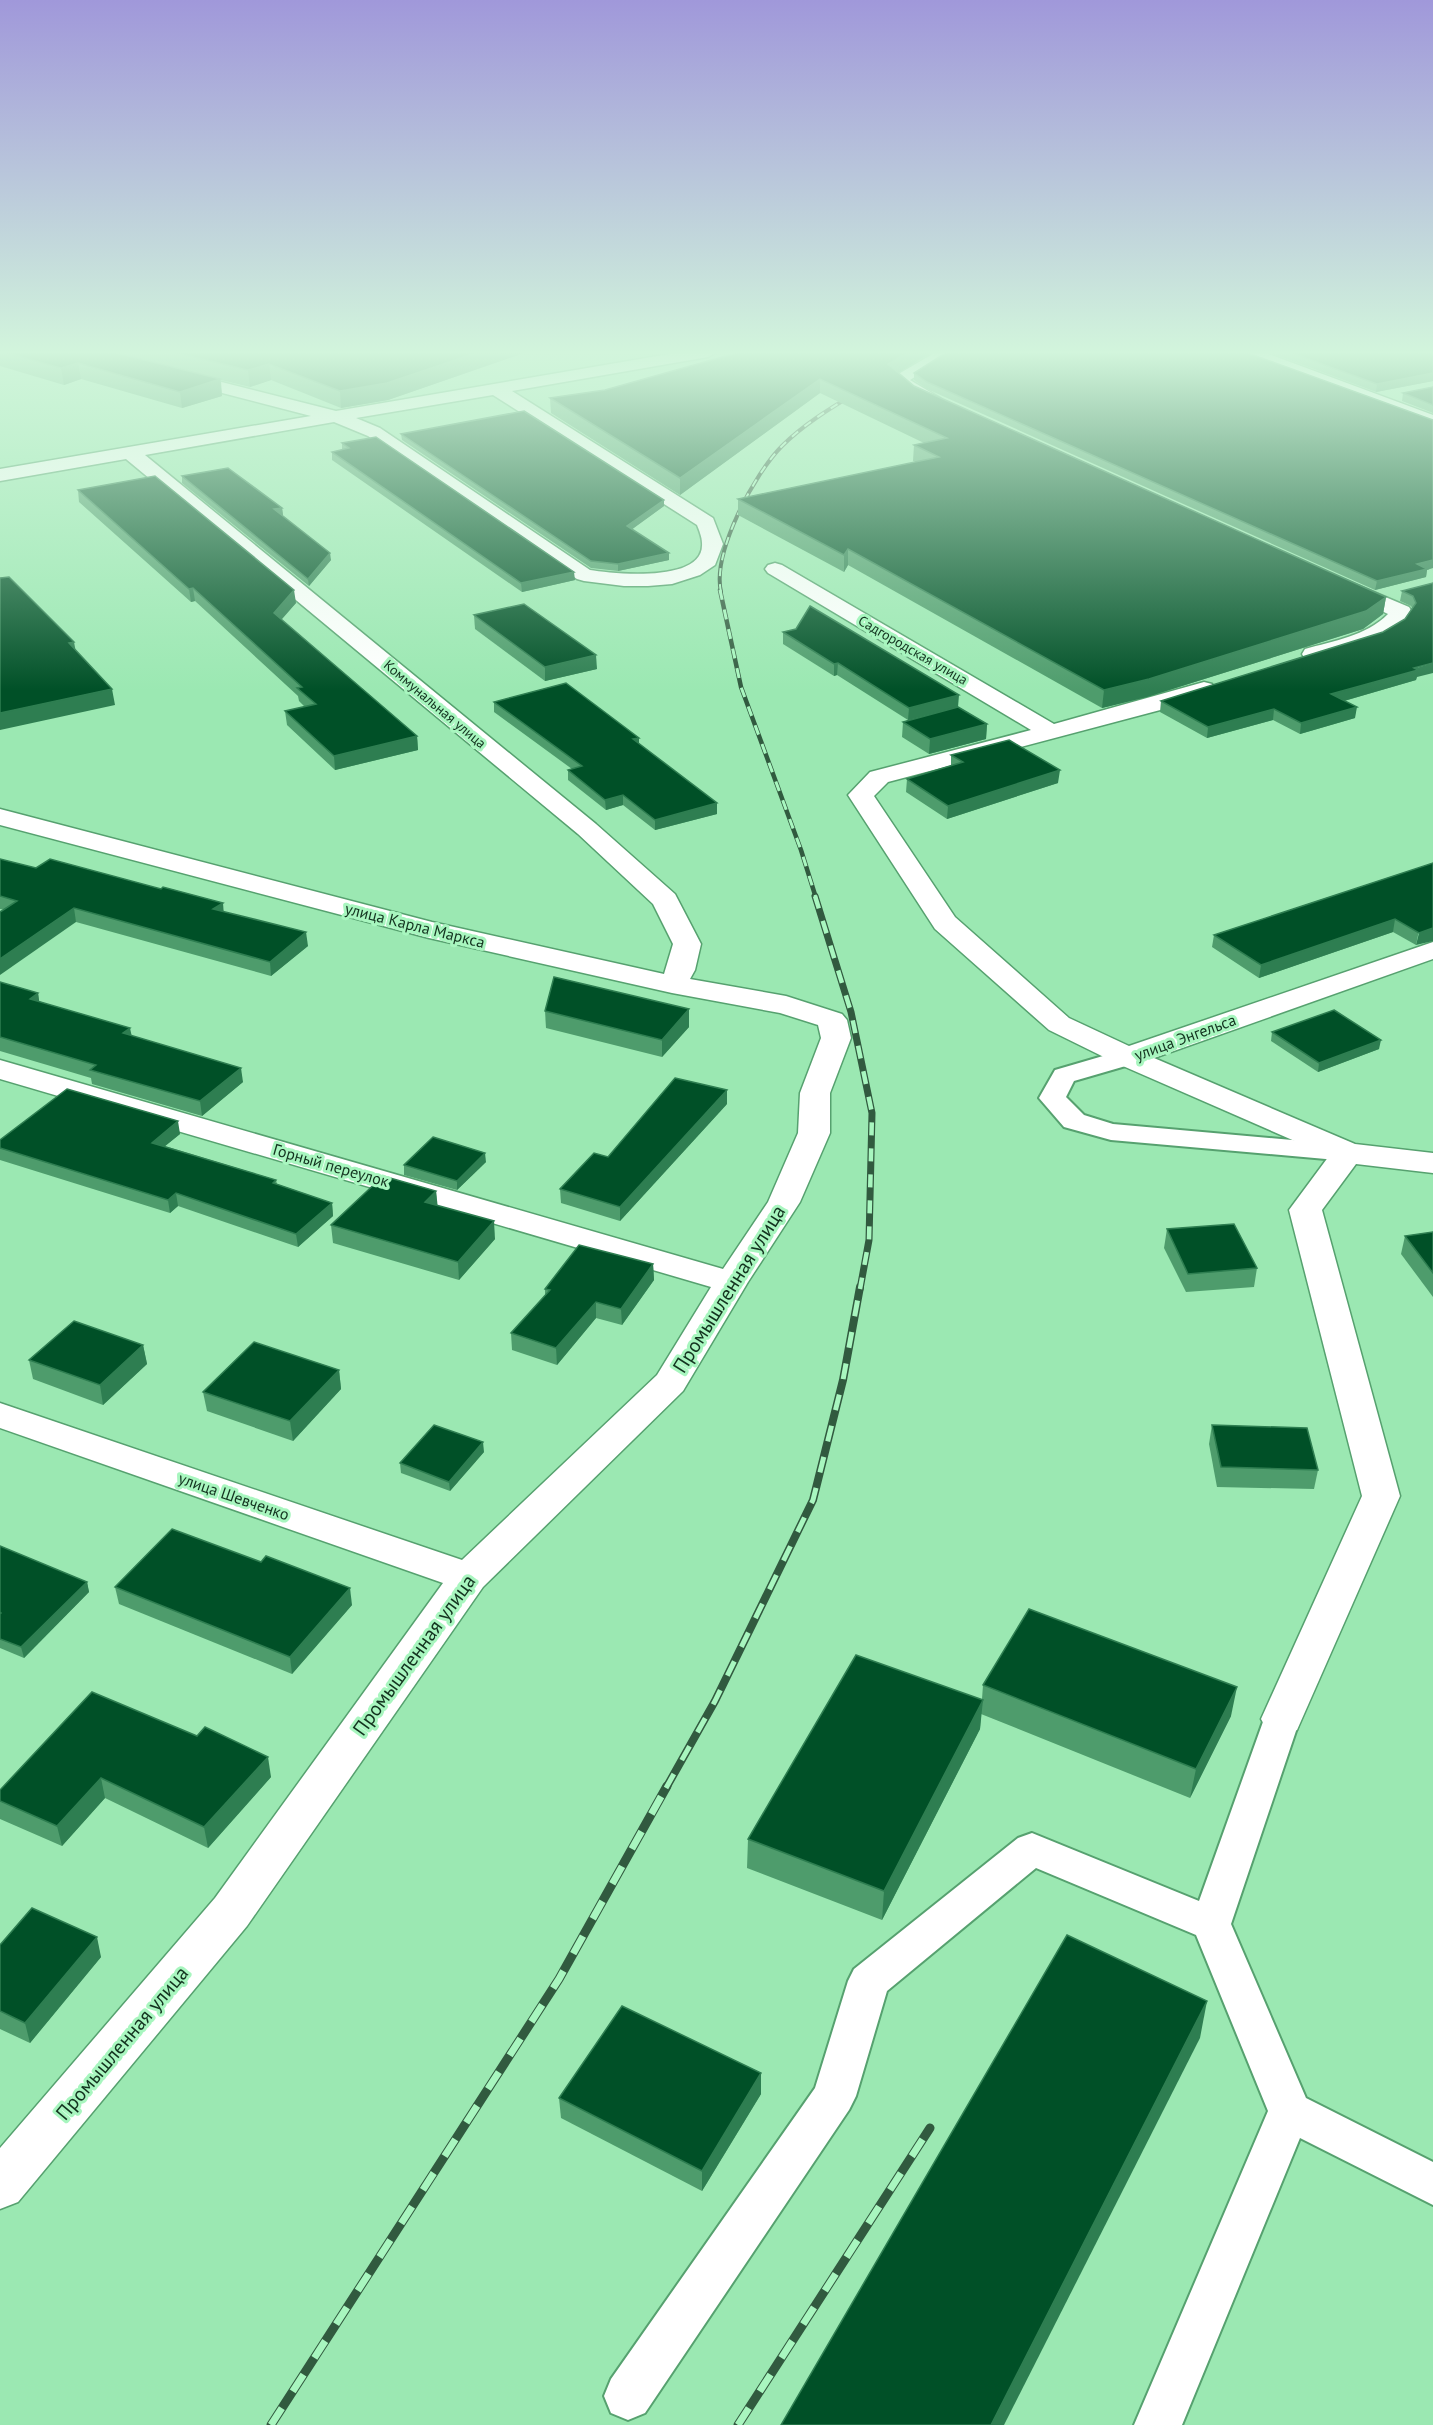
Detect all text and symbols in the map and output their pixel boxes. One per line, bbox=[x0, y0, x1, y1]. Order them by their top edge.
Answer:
street label: Садгородская улица bbox=[855, 611, 971, 689]
street label: Коммунальная улица bbox=[380, 656, 490, 752]
street label: улица Карла Маркса bbox=[343, 898, 487, 952]
street label: улица Энгельса bbox=[1131, 1009, 1239, 1065]
street label: Горный переулок bbox=[271, 1139, 392, 1191]
street label: Промышленная улица bbox=[667, 1200, 791, 1378]
street label: улица Шевченко bbox=[176, 1468, 292, 1524]
street label: Промышленная улица bbox=[347, 1569, 481, 1741]
street label: Промышленная улица bbox=[50, 1961, 194, 2125]

